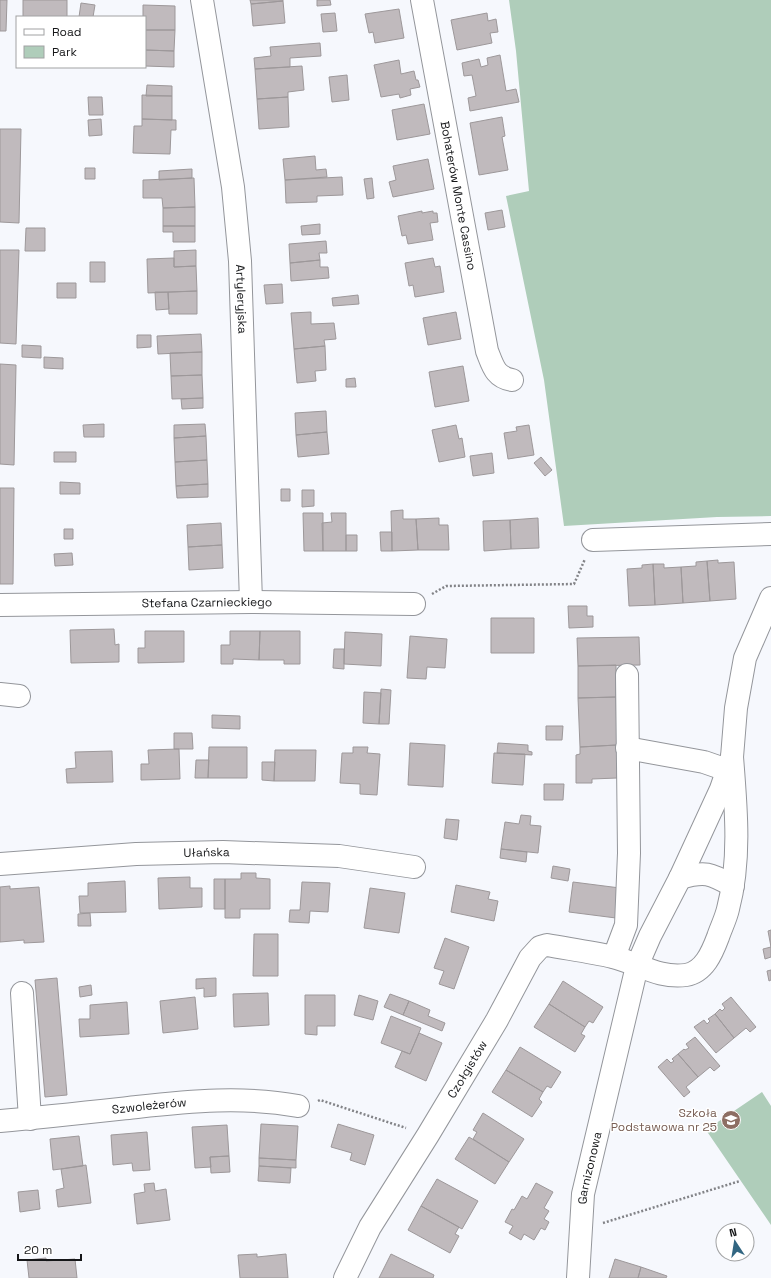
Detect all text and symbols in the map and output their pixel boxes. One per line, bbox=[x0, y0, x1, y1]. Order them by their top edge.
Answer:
legend bbox=[16, 16, 146, 68]
text: Road bbox=[52, 24, 81, 40]
text: Park bbox=[52, 44, 77, 60]
street label: Bohaterów Monte Cassino bbox=[437, 120, 480, 272]
street label: Artyleryjska bbox=[232, 264, 250, 334]
street label: Stefana Czarnieckiego bbox=[142, 594, 272, 611]
street label: Ułańska bbox=[183, 844, 230, 861]
street label: Czołgistów bbox=[444, 1038, 491, 1101]
street label: Szwoleżerów bbox=[111, 1094, 187, 1118]
place label: Szkoła Podstawowa nr 25 bbox=[611, 1105, 717, 1135]
school or university icon: Szkoła Podstawowa nr 25 bbox=[720, 1109, 742, 1131]
street label: Garnizonowa bbox=[574, 1130, 606, 1205]
north arrow bbox=[715, 1222, 755, 1262]
text: N bbox=[728, 1225, 738, 1240]
scale bar bbox=[18, 1236, 81, 1262]
text: 20 m bbox=[24, 1242, 52, 1258]

